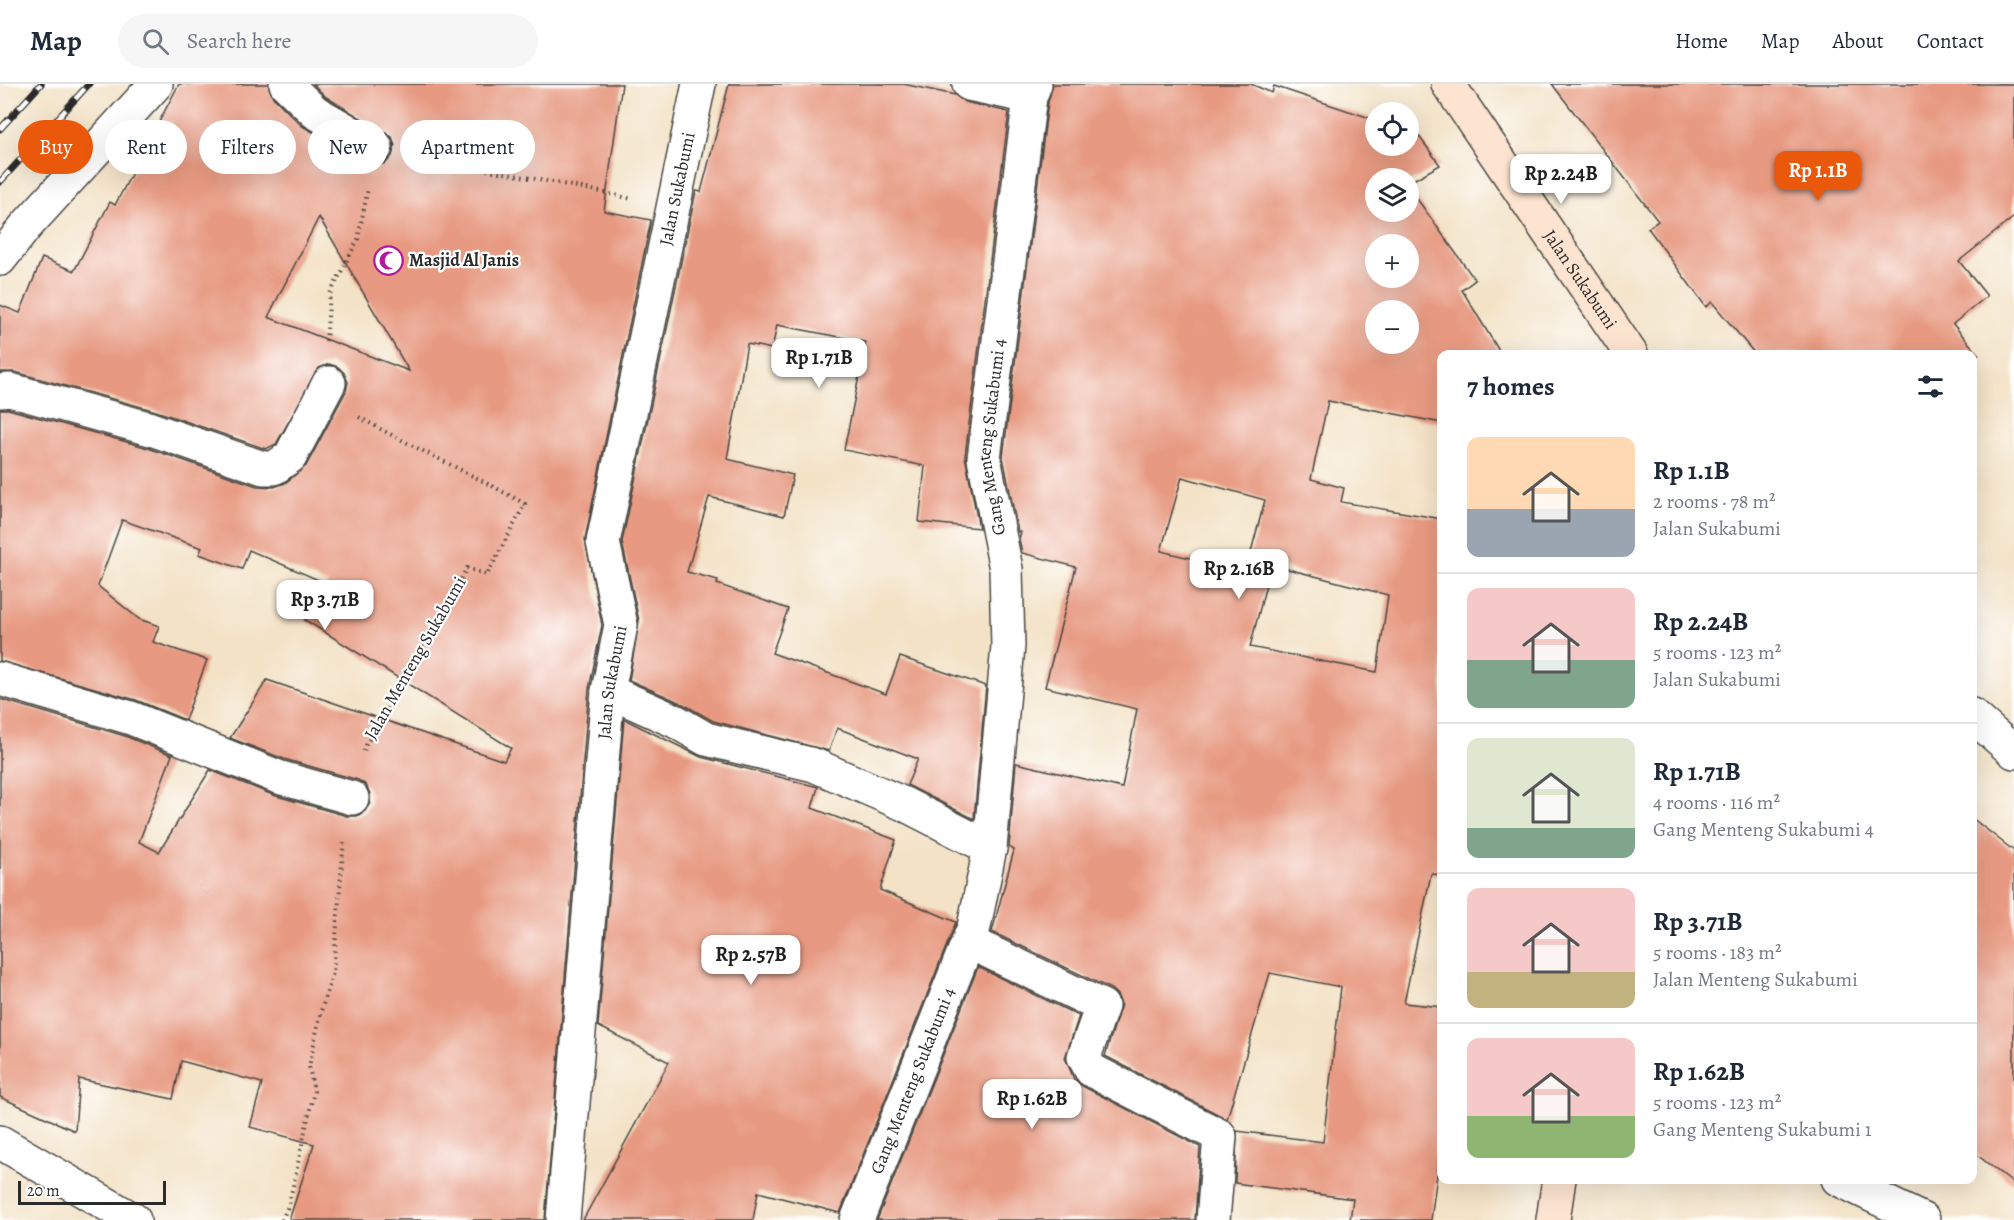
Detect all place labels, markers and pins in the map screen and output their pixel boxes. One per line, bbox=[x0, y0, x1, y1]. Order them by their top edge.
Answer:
pin: Rp 1.1B bbox=[1763, 151, 1873, 202]
pin: Rp 2.24B bbox=[1499, 154, 1623, 205]
mosque icon: Masjid Al Janis bbox=[372, 244, 404, 276]
place label: Masjid Al Janis bbox=[409, 248, 519, 272]
pin: Rp 1.71B bbox=[757, 338, 881, 389]
pin: Rp 2.16B bbox=[1177, 549, 1301, 600]
pin: Rp 3.71B bbox=[263, 580, 387, 631]
pin: Rp 2.57B bbox=[689, 935, 813, 986]
pin: Rp 1.62B bbox=[970, 1079, 1094, 1130]

